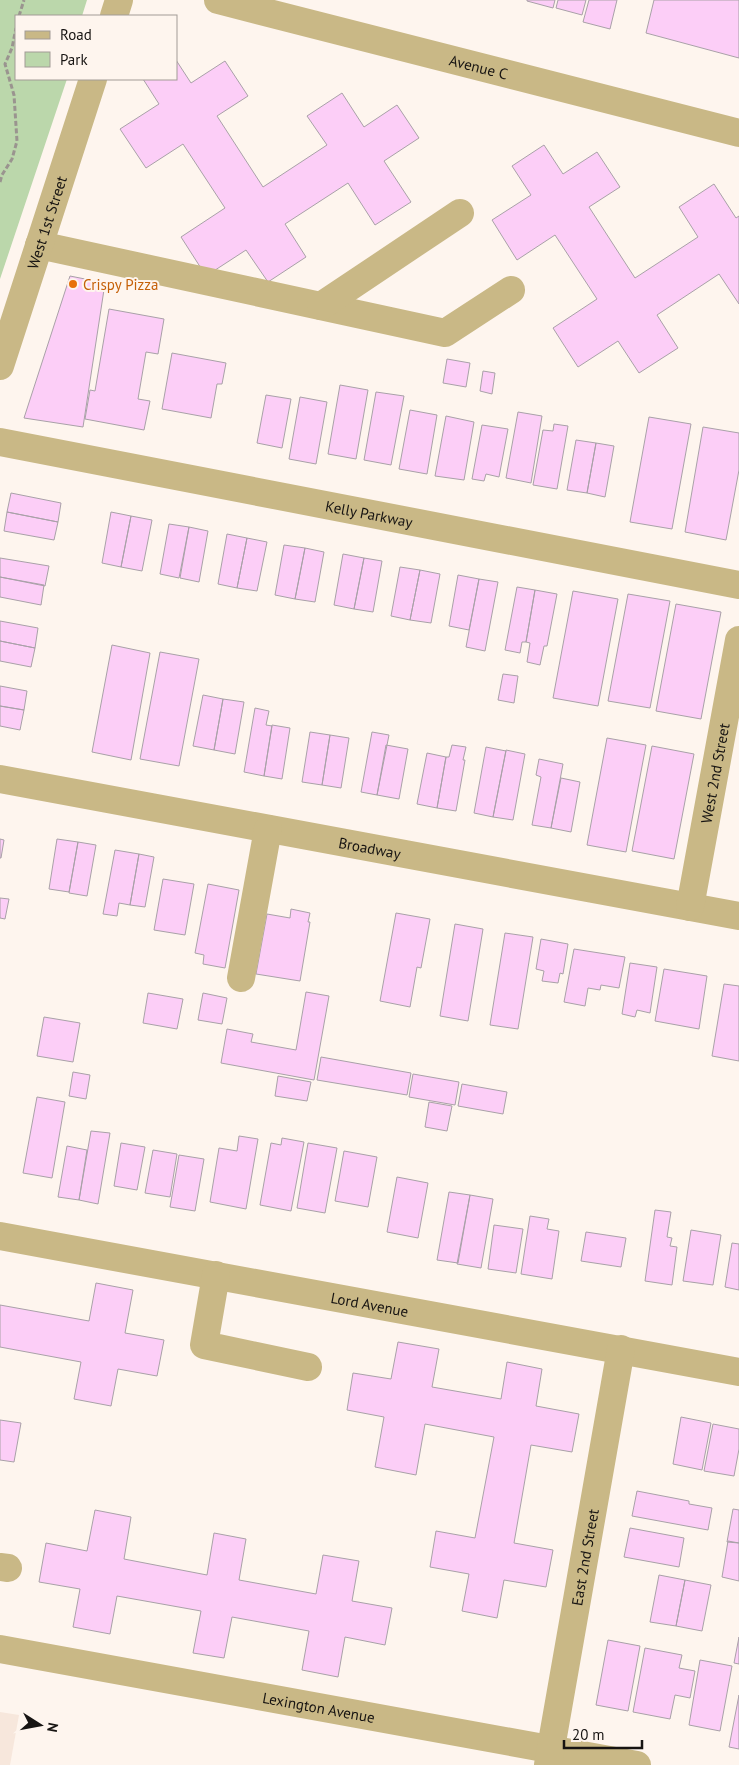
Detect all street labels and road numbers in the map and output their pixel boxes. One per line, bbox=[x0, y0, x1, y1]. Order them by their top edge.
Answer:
street label: Avenue C bbox=[447, 50, 510, 83]
street label: West 1st Street bbox=[23, 173, 71, 271]
street label: Kelly Parkway bbox=[324, 496, 414, 531]
street label: West 2nd Street bbox=[696, 721, 733, 825]
street label: Broadway bbox=[337, 832, 402, 863]
street label: Lord Avenue bbox=[329, 1288, 410, 1321]
street label: East 2nd Street bbox=[567, 1507, 602, 1607]
street label: Lexington Avenue bbox=[261, 1688, 376, 1727]

